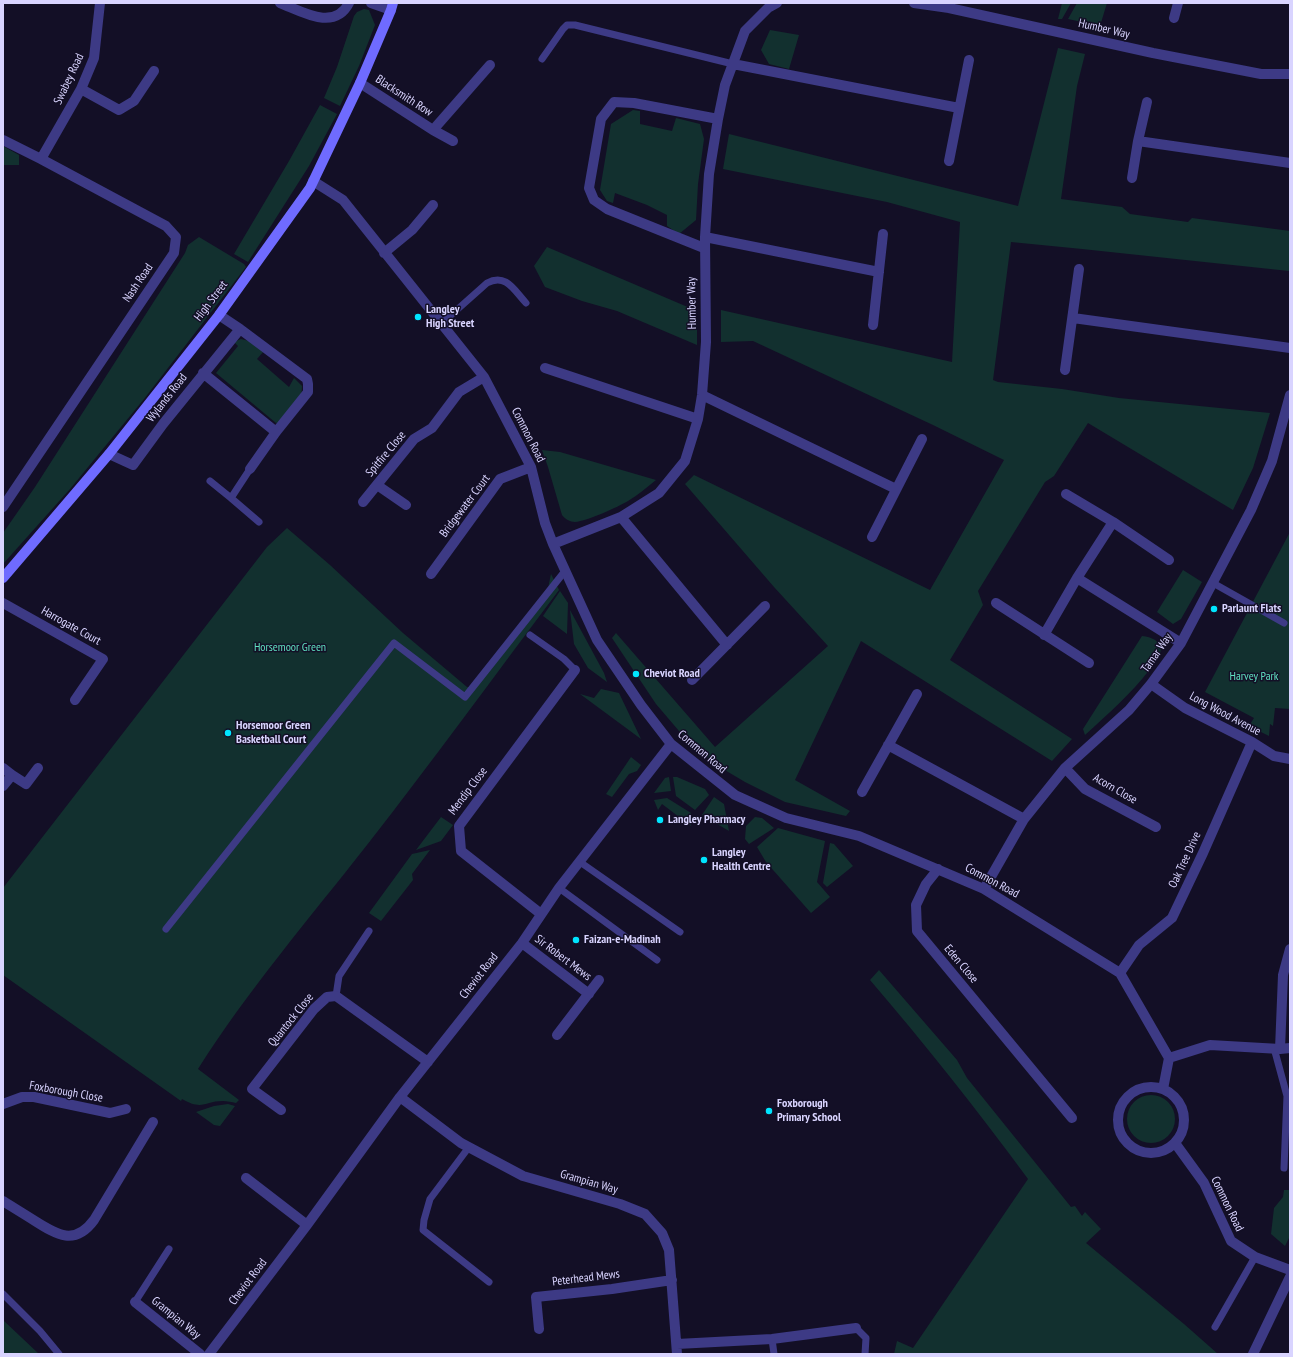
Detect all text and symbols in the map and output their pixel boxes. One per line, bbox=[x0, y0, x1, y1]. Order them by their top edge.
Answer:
street label: Humber Way bbox=[1077, 16, 1131, 42]
street label: Swabey Road bbox=[51, 51, 87, 107]
street label: Blacksmith Row bbox=[373, 72, 435, 120]
street label: Nash Road bbox=[120, 261, 156, 305]
street label: Humber Way bbox=[684, 277, 700, 329]
street label: High Street bbox=[191, 278, 231, 324]
place label: Langley High Street bbox=[426, 303, 474, 331]
marker: Langley High Street bbox=[413, 312, 423, 322]
street label: Wylands Road bbox=[144, 371, 190, 425]
street label: Common Road bbox=[508, 405, 548, 465]
street label: Spitfire Close bbox=[363, 428, 409, 480]
street label: Bridgewater Court bbox=[437, 472, 493, 540]
place label: Parlaunt Flats bbox=[1222, 602, 1281, 616]
street label: Harrogate Court bbox=[39, 604, 103, 648]
marker: Parlaunt Flats bbox=[1209, 604, 1219, 614]
street label: Tamar Way bbox=[1138, 631, 1176, 675]
park label: Horsemoor Green bbox=[254, 641, 326, 655]
place label: Cheviot Road bbox=[644, 667, 700, 681]
marker: Cheviot Road bbox=[631, 669, 641, 679]
park label: Harvey Park bbox=[1230, 670, 1278, 684]
street label: Long Wood Avenue bbox=[1187, 689, 1263, 739]
place label: Horsemoor Green Basketball Court bbox=[236, 719, 310, 747]
street label: Common Road bbox=[675, 727, 729, 777]
marker: Horsemoor Green Basketball Court bbox=[223, 728, 233, 738]
street label: Mendip Close bbox=[445, 764, 491, 818]
street label: Acorn Close bbox=[1090, 771, 1140, 807]
place label: Langley Pharmacy bbox=[668, 813, 745, 827]
marker: Langley Pharmacy bbox=[655, 815, 665, 825]
street label: Oak Tree Drive bbox=[1166, 830, 1204, 890]
place label: Langley Health Centre bbox=[712, 846, 771, 874]
marker: Langley Health Centre bbox=[699, 855, 709, 865]
street label: Common Road bbox=[962, 861, 1022, 901]
street label: Sir Robert Mews bbox=[532, 932, 594, 984]
place label: Faizan-e-Madinah bbox=[584, 933, 661, 947]
marker: Faizan-e-Madinah bbox=[571, 935, 581, 945]
street label: Eden Close bbox=[941, 942, 981, 986]
street label: Cheviot Road bbox=[457, 950, 501, 1002]
street label: Quantock Close bbox=[265, 991, 317, 1049]
street label: Foxborough Close bbox=[28, 1078, 104, 1106]
place label: Foxborough Primary School bbox=[777, 1097, 841, 1125]
marker: Foxborough Primary School bbox=[764, 1106, 774, 1116]
street label: Grampian Way bbox=[559, 1167, 619, 1197]
street label: Common Road bbox=[1208, 1174, 1246, 1234]
street label: Cheviot Road bbox=[226, 1256, 270, 1308]
street label: Peterhead Mews bbox=[551, 1267, 621, 1289]
street label: Grampian Way bbox=[148, 1294, 204, 1342]

